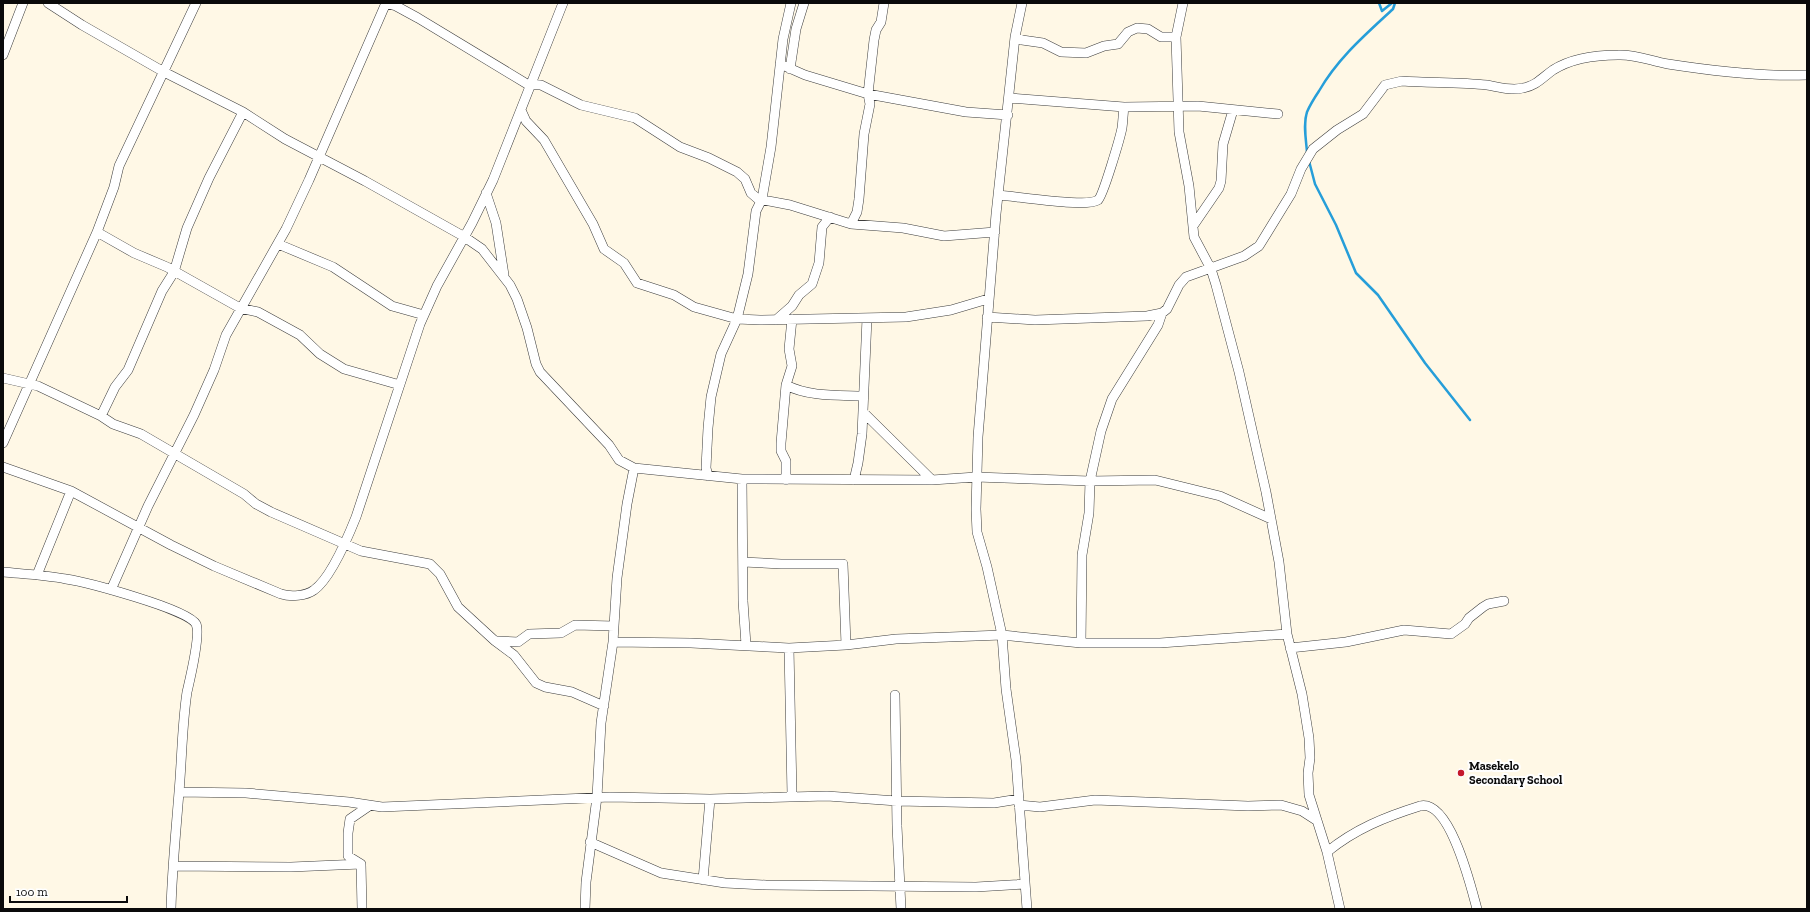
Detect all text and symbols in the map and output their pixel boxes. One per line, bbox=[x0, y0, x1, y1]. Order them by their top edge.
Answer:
place label: Masekelo Secondary School bbox=[1469, 759, 1563, 787]
marker: Masekelo Secondary School bbox=[1456, 768, 1466, 778]
scale bar bbox=[10, 878, 127, 904]
text: 100 m bbox=[16, 885, 48, 899]

